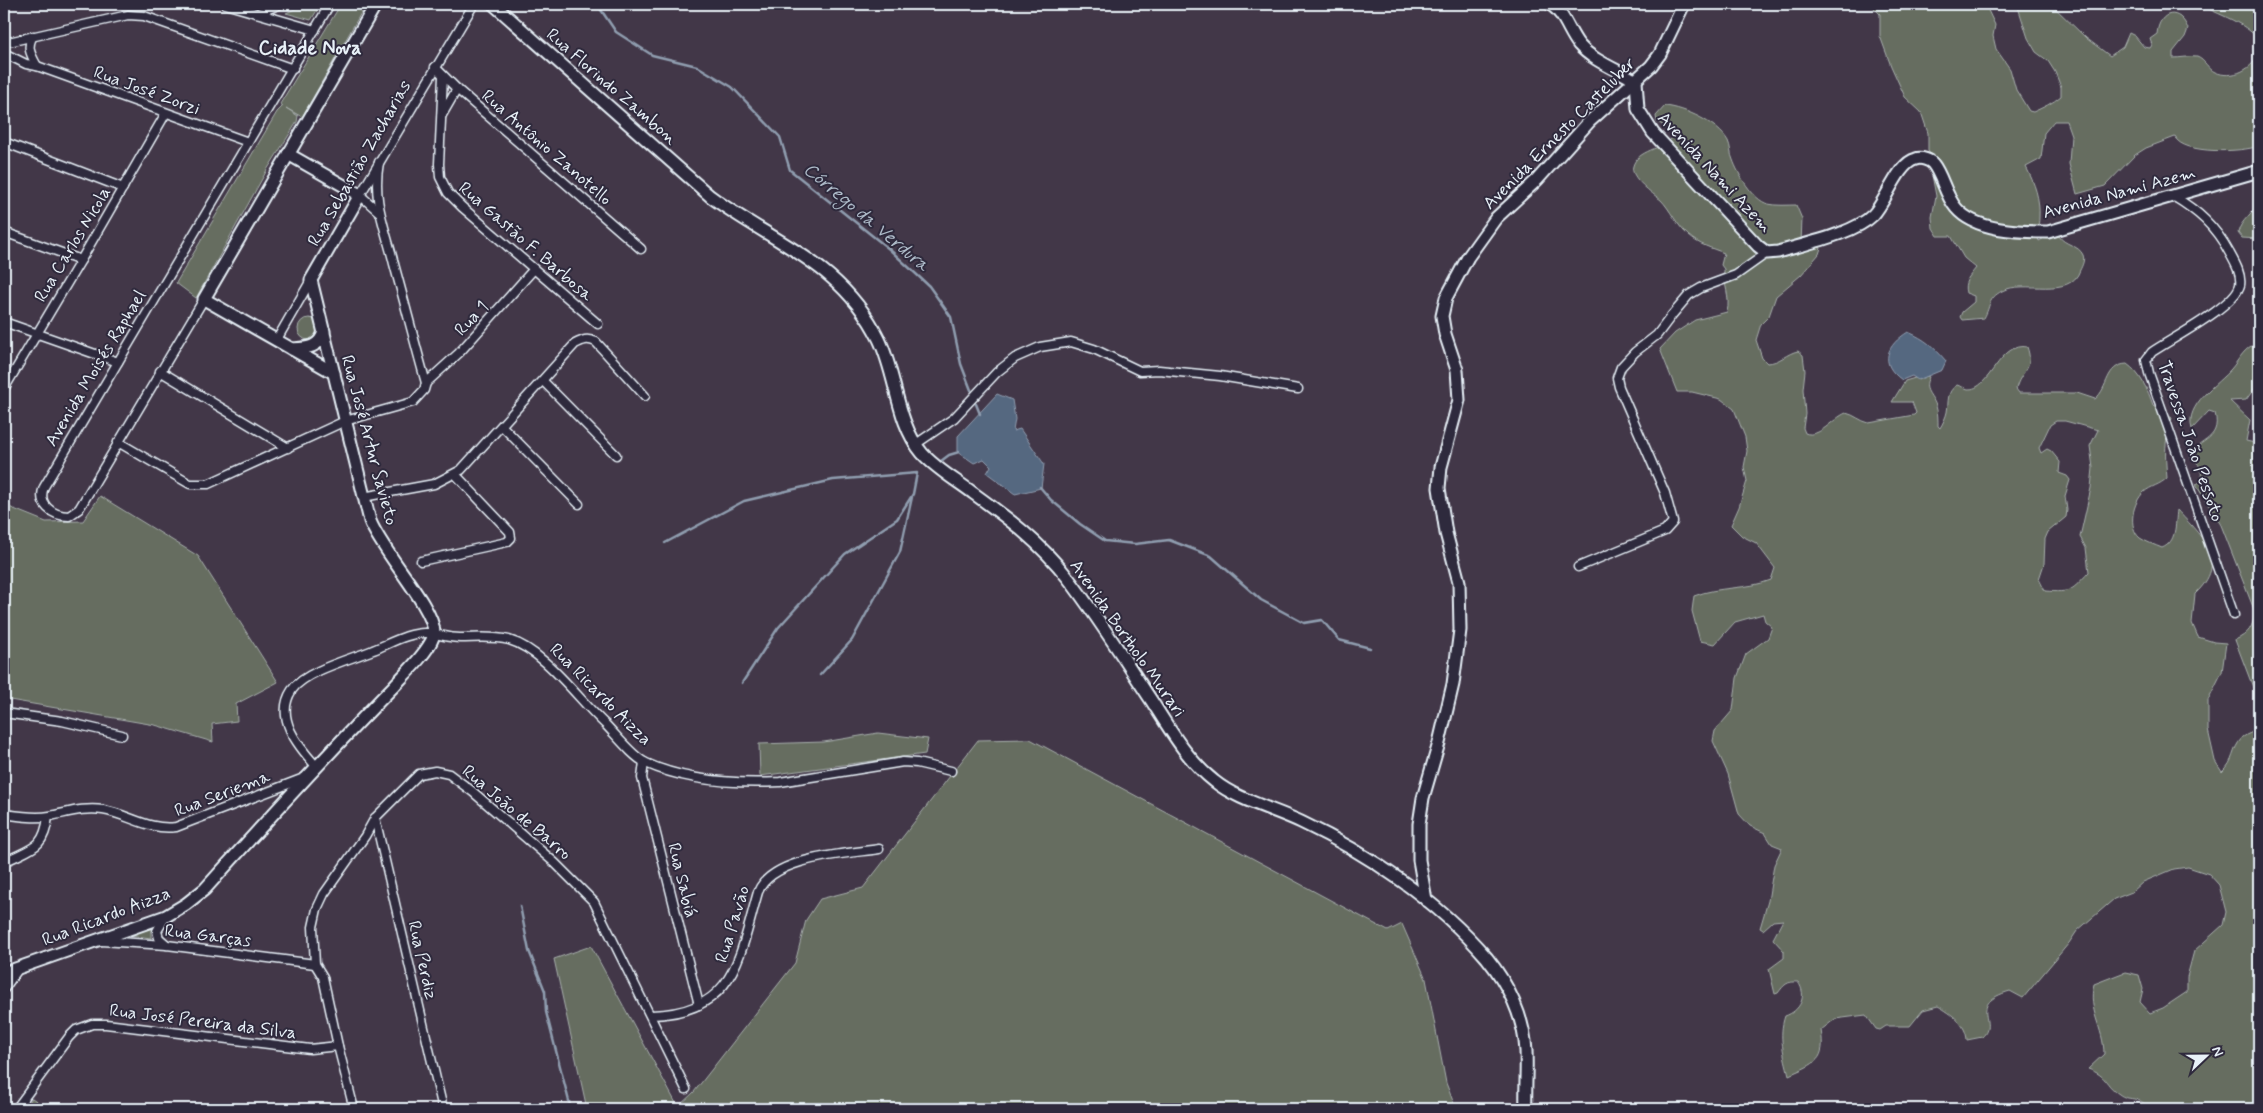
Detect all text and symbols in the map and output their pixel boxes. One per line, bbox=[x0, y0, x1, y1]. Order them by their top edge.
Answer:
street label: Rua Florindo Zambon bbox=[541, 23, 682, 150]
district label: Cidade Nova bbox=[258, 35, 362, 62]
street label: Avenida Ernesto Casteluber bbox=[1478, 52, 1642, 215]
street label: Rua José Zorzi bbox=[90, 61, 203, 121]
street label: Rua Sebastião Zacharias bbox=[302, 76, 417, 251]
street label: Rua Antônio Zanotello bbox=[476, 84, 617, 211]
street label: Avenida Nami Azem bbox=[1652, 107, 1777, 239]
water label: Córrego da Verdura bbox=[797, 157, 935, 279]
street label: Avenida Nami Azem bbox=[2040, 161, 2199, 225]
street label: Rua Gastão F. Barbosa bbox=[453, 177, 598, 307]
street label: Rua Carlos Nicola bbox=[29, 182, 117, 307]
street label: Avenida Moisés Raphael bbox=[40, 286, 152, 451]
street label: Rua 1 bbox=[449, 296, 494, 342]
street label: Rua José Artur Savieto bbox=[335, 353, 403, 528]
street label: Travessa João Pessoto bbox=[2151, 358, 2229, 525]
street label: Avenida Bortholo Murari bbox=[1064, 555, 1191, 722]
street label: Rua Ricardo Aizza bbox=[544, 638, 657, 751]
street label: Rua João de Barro bbox=[456, 760, 576, 866]
street label: Rua Seriema bbox=[171, 765, 274, 823]
street label: Rua Sabiá bbox=[661, 840, 703, 920]
street label: Rua Ricardo Aizza bbox=[39, 881, 174, 952]
street label: Rua Pavão bbox=[710, 883, 756, 966]
street label: Rua Perdiz bbox=[401, 918, 443, 1002]
street label: Rua Garças bbox=[163, 919, 253, 953]
street label: Rua José Pereira da Silva bbox=[108, 999, 298, 1045]
north arrow bbox=[2180, 1030, 2230, 1080]
text: N bbox=[2207, 1044, 2227, 1059]

